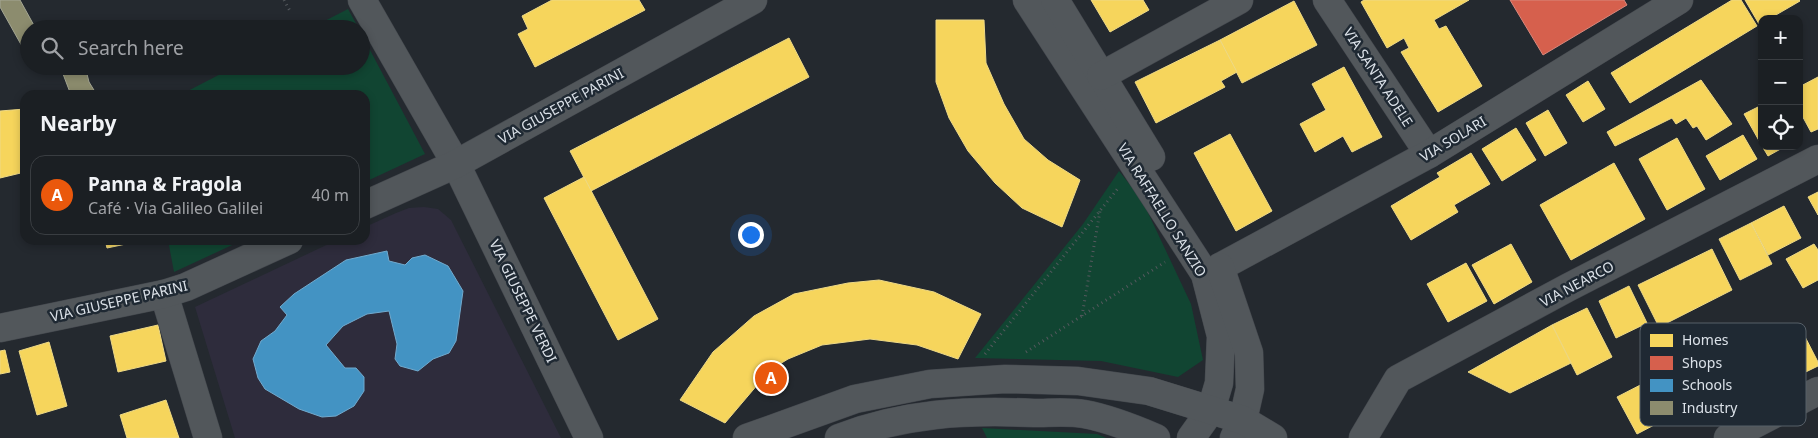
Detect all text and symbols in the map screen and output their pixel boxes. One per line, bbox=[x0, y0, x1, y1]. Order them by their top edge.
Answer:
map controls bbox=[1758, 15, 1803, 150]
button: + bbox=[1758, 15, 1803, 60]
search box bbox=[20, 20, 370, 75]
street label: VIA SANTA ADELE bbox=[1339, 24, 1418, 130]
icon: search bbox=[38, 34, 66, 62]
text: Search here bbox=[78, 35, 184, 61]
button: − bbox=[1758, 60, 1803, 105]
street label: VIA GIUSEPPE PARINI bbox=[495, 63, 627, 148]
button: locate bbox=[1758, 105, 1803, 150]
text: Nearby bbox=[40, 109, 116, 137]
street label: VIA SOLARI bbox=[1416, 111, 1490, 166]
street label: VIA RAFFAELLO SANZIO bbox=[1113, 139, 1211, 280]
text: Panna & Fragola bbox=[88, 171, 242, 197]
text: A bbox=[51, 184, 63, 206]
text: 40 m bbox=[312, 184, 349, 206]
text: Café · Via Galileo Galilei bbox=[88, 197, 263, 219]
your location bbox=[738, 222, 764, 248]
street label: VIA GIUSEPPE VERDI bbox=[485, 236, 562, 366]
street label: VIA NEARCO bbox=[1536, 256, 1617, 311]
street label: VIA GIUSEPPE PARINI bbox=[48, 275, 190, 326]
legend bbox=[1640, 323, 1806, 426]
text: Homes bbox=[1682, 330, 1729, 349]
text: Shops bbox=[1682, 353, 1722, 372]
pin: A bbox=[755, 359, 787, 397]
text: Schools bbox=[1682, 375, 1733, 394]
text: Industry bbox=[1682, 398, 1738, 417]

